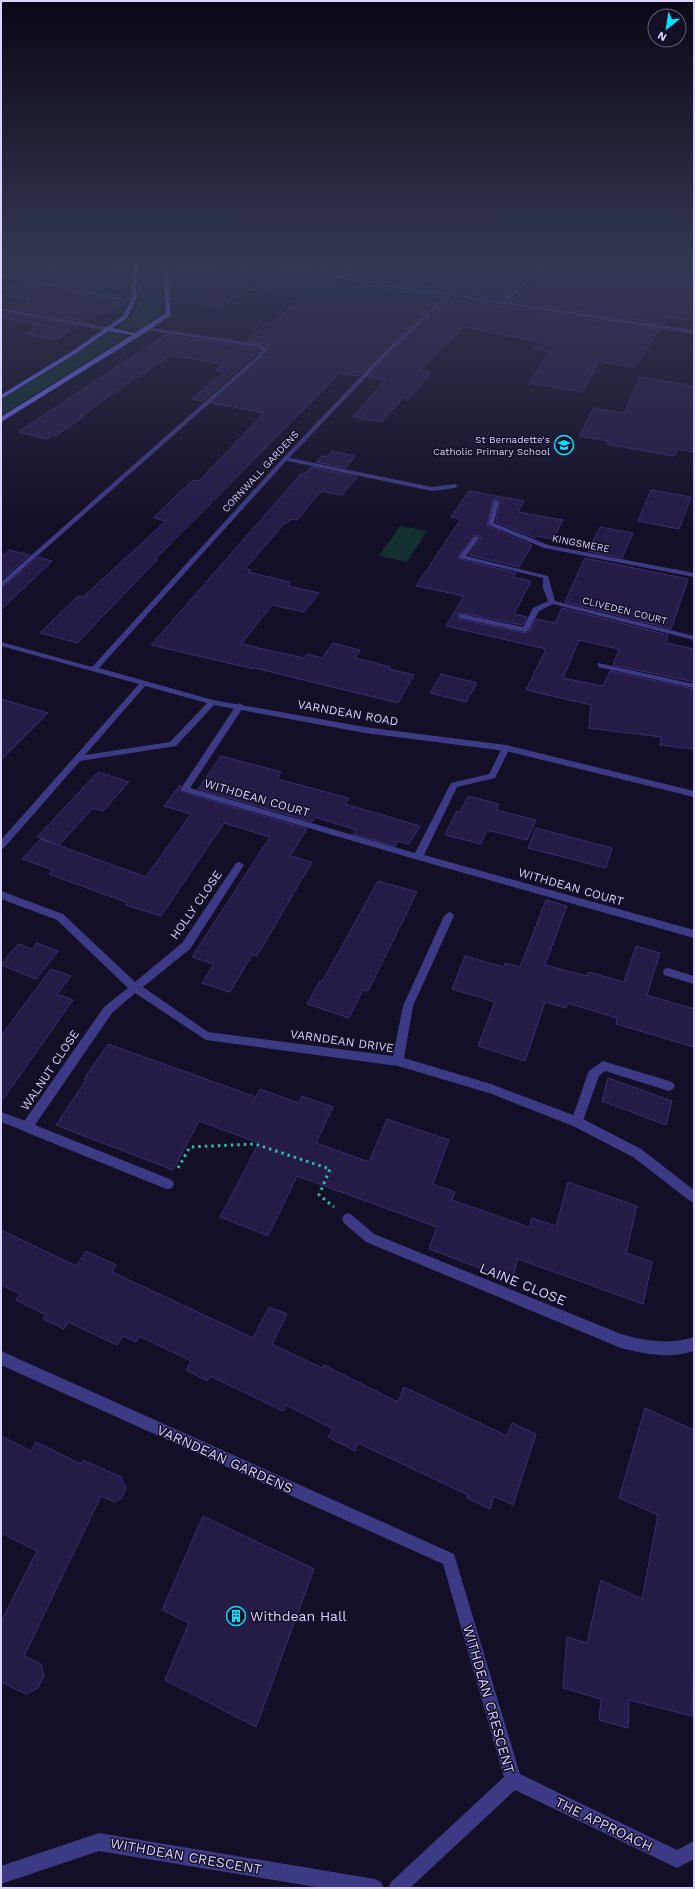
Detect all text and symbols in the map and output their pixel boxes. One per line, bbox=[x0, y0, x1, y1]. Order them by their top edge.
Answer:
north arrow bbox=[647, 8, 687, 48]
text: N bbox=[655, 29, 669, 44]
street label: CORNWALL GARDENS bbox=[220, 428, 301, 514]
place label: St Bernadette's Catholic Primary School bbox=[433, 434, 550, 457]
school or university icon: St Bernadette's Catholic Primary School bbox=[553, 434, 575, 456]
street label: KINGSMERE bbox=[551, 533, 611, 554]
street label: CLIVEDEN COURT bbox=[581, 595, 668, 626]
street label: VARNDEAN ROAD bbox=[297, 697, 399, 729]
street label: WITHDEAN COURT bbox=[203, 776, 311, 820]
street label: WITHDEAN COURT bbox=[517, 865, 625, 909]
street label: HOLLY CLOSE bbox=[167, 868, 225, 942]
street label: WALNUT CLOSE bbox=[18, 1027, 82, 1113]
street label: VARNDEAN DRIVE bbox=[289, 1027, 395, 1055]
street label: LAINE CLOSE bbox=[477, 1259, 569, 1309]
street label: VARNDEAN GARDENS bbox=[154, 1422, 296, 1496]
building icon: Withdean Hall bbox=[225, 1605, 247, 1627]
place label: Withdean Hall bbox=[250, 1608, 347, 1624]
street label: WITHDEAN CRESCENT bbox=[460, 1623, 518, 1776]
street label: THE APPROACH bbox=[553, 1793, 655, 1855]
street label: WITHDEAN CRESCENT bbox=[109, 1835, 264, 1877]

